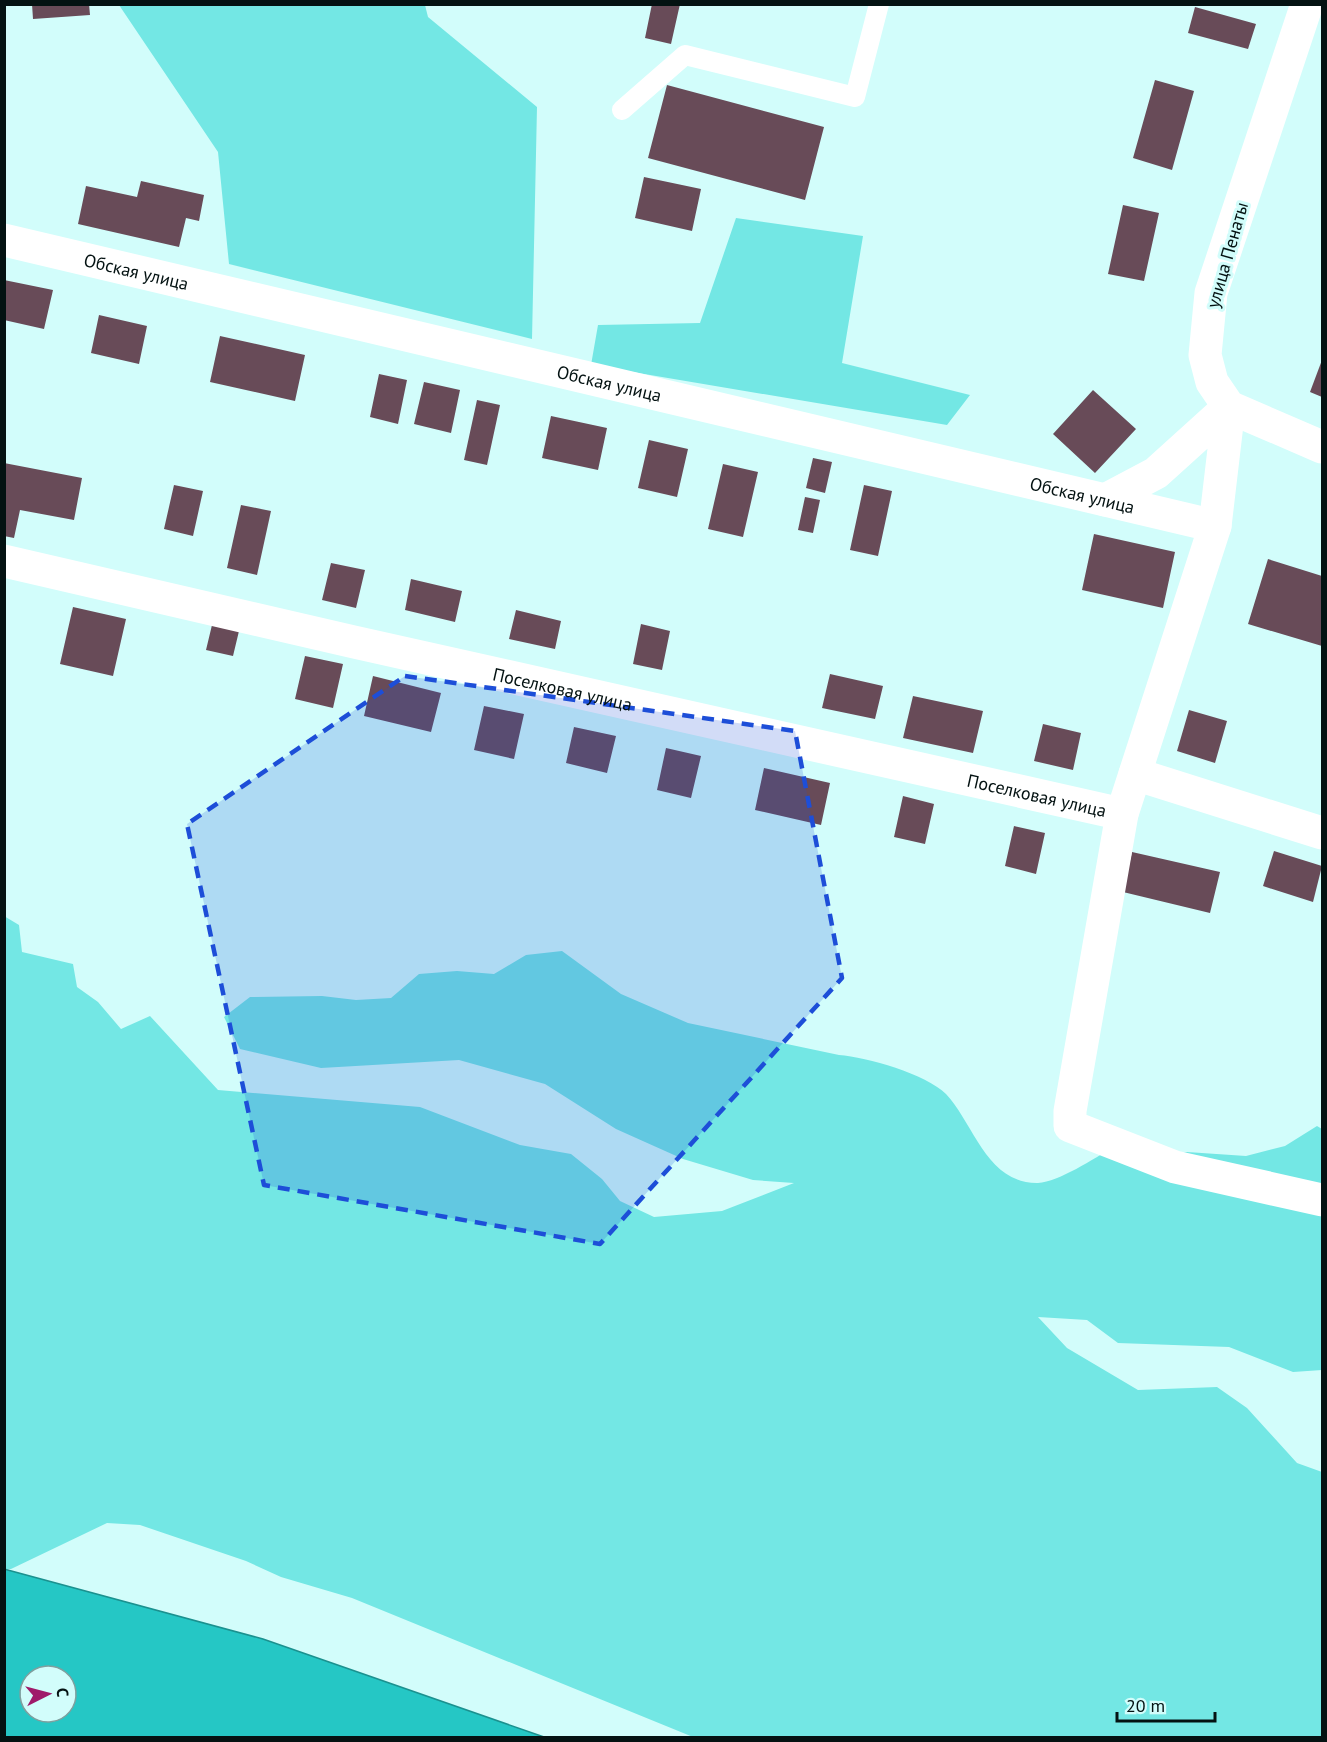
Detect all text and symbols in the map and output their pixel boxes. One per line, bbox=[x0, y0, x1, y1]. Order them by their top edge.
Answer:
street label: улица Пенаты bbox=[1201, 199, 1253, 311]
street label: Обская улица bbox=[82, 248, 191, 295]
street label: Обская улица bbox=[555, 359, 664, 406]
street label: Обская улица bbox=[1028, 471, 1137, 518]
street label: Поселковая улица bbox=[491, 662, 635, 715]
street label: Поселковая улица bbox=[965, 768, 1109, 822]
north arrow bbox=[18, 1664, 78, 1724]
scale bar bbox=[1117, 1685, 1214, 1723]
text: С bbox=[53, 1687, 73, 1698]
text: 20 m bbox=[1126, 1694, 1165, 1717]

